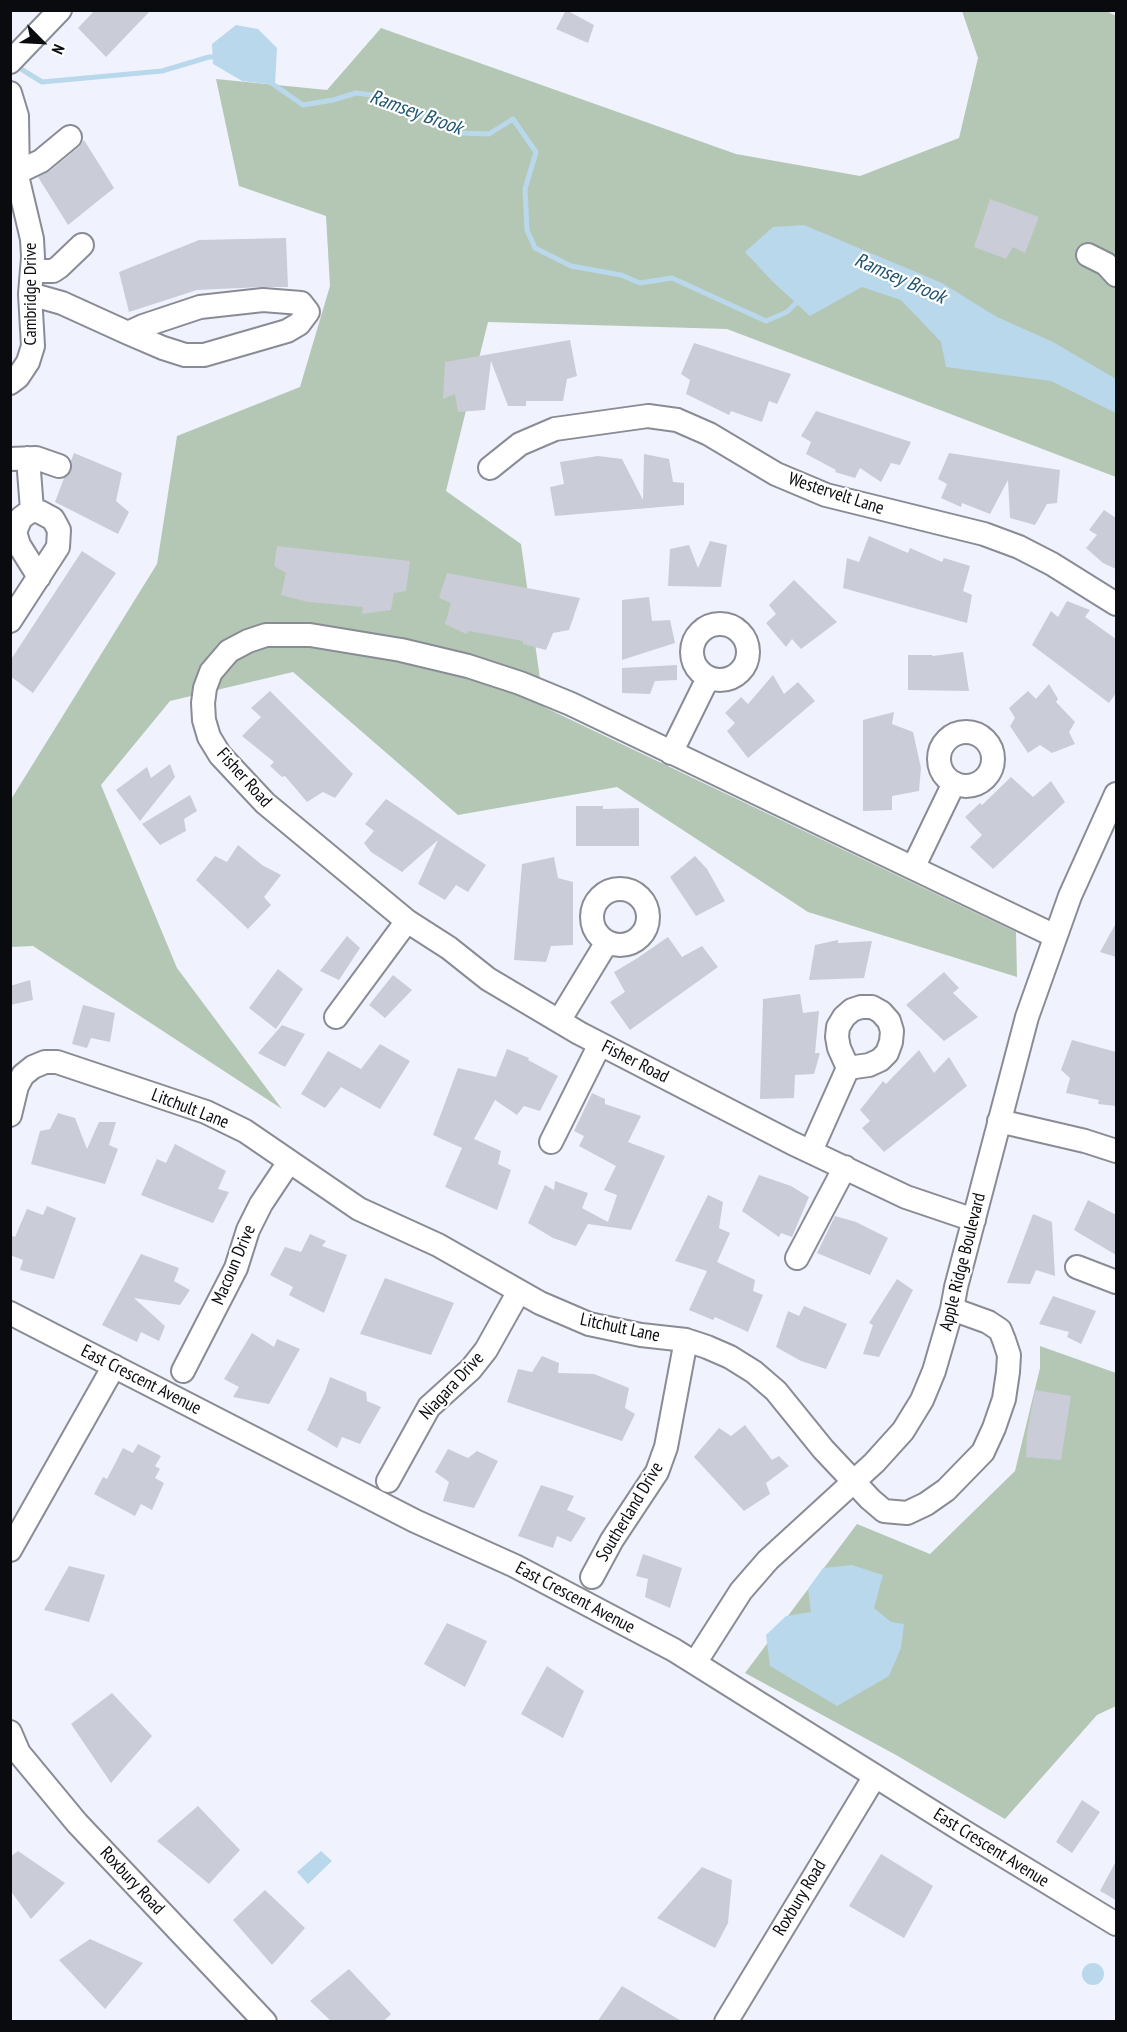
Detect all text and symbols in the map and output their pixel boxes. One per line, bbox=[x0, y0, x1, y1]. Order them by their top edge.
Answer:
north arrow bbox=[12, 12, 72, 72]
text: N bbox=[48, 41, 69, 57]
water label: Ramsey Brook bbox=[366, 85, 466, 141]
street label: Cambridge Drive bbox=[20, 242, 42, 346]
water label: Ramsey Brook bbox=[851, 248, 949, 310]
street label: Westervelt Lane bbox=[785, 468, 887, 520]
street label: Fisher Road bbox=[212, 744, 276, 812]
street label: Fisher Road bbox=[598, 1036, 672, 1088]
street label: Litchult Lane bbox=[148, 1084, 232, 1134]
street label: Apple Ridge Boulevard bbox=[935, 1191, 991, 1333]
street label: Macoun Drive bbox=[207, 1222, 261, 1308]
street label: Litchult Lane bbox=[578, 1309, 662, 1347]
street label: East Crescent Avenue bbox=[77, 1340, 205, 1420]
street label: Niagara Drive bbox=[415, 1348, 489, 1424]
street label: Southerland Drive bbox=[592, 1458, 668, 1566]
street label: East Crescent Avenue bbox=[512, 1557, 638, 1639]
street label: East Crescent Avenue bbox=[929, 1804, 1053, 1892]
street label: Roxbury Road bbox=[95, 1843, 169, 1919]
street label: Roxbury Road bbox=[769, 1856, 831, 1940]

